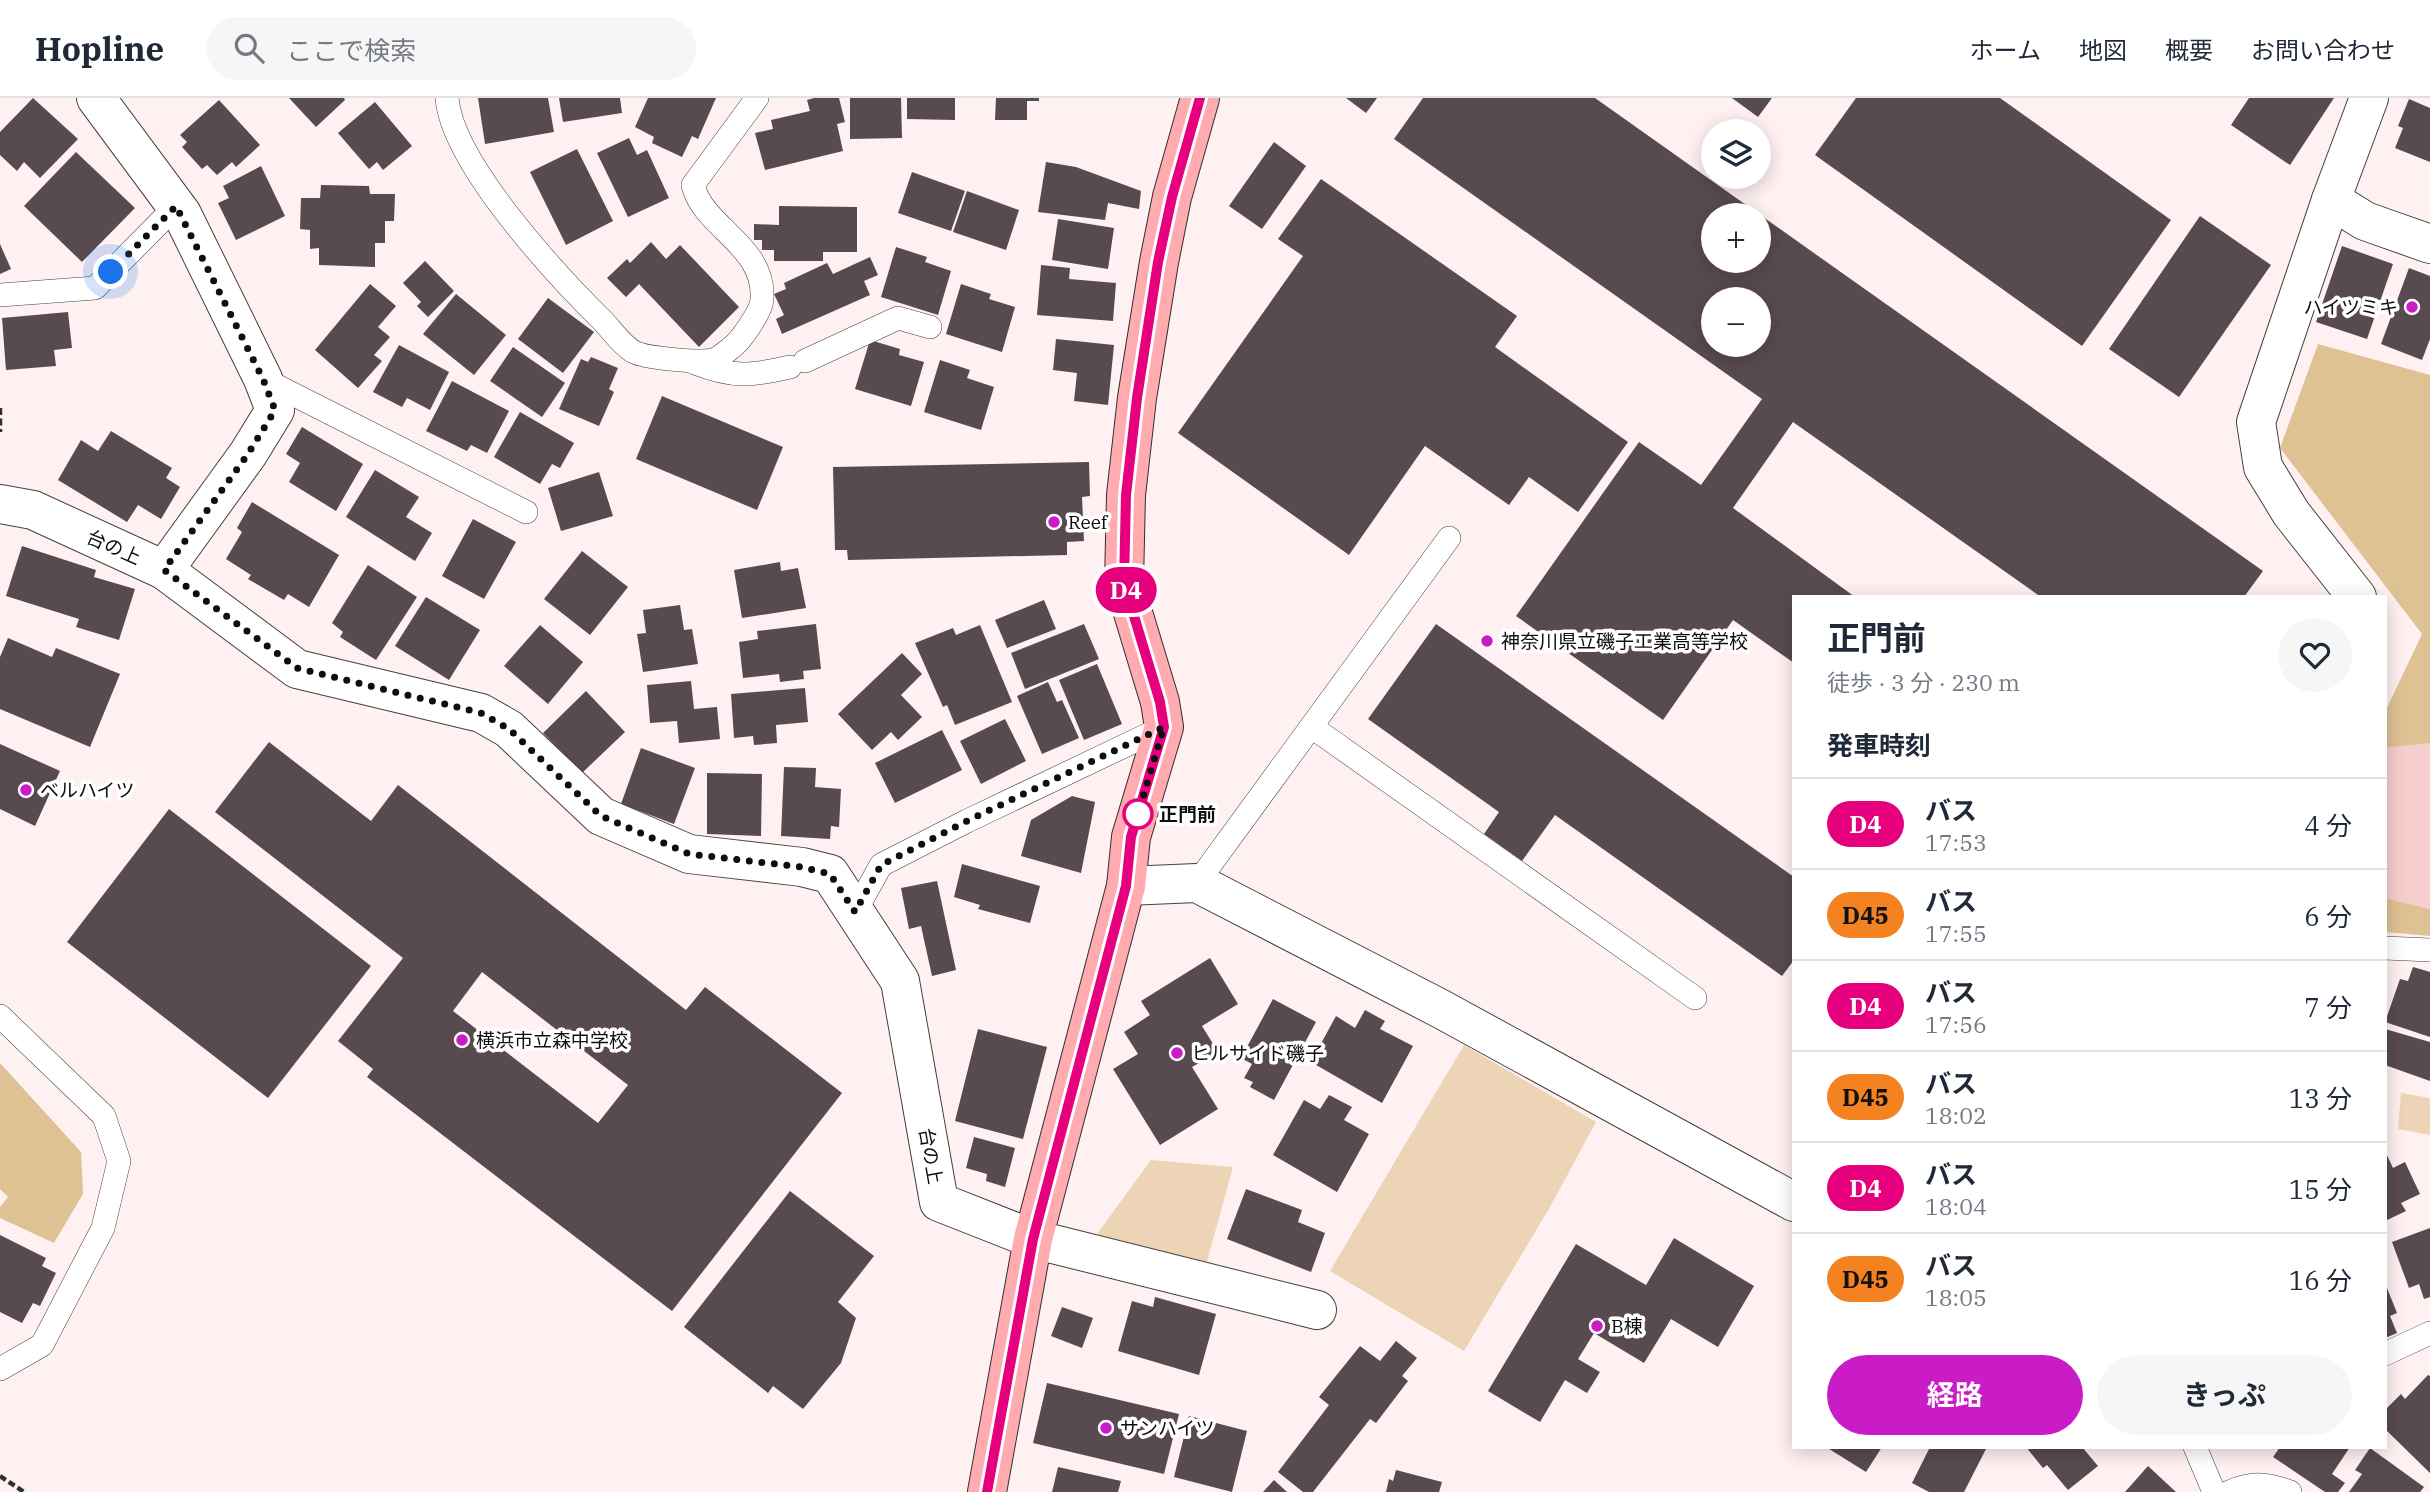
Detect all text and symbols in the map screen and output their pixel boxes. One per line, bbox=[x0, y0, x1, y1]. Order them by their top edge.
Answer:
search box bbox=[206, 17, 696, 80]
text: Hopline bbox=[35, 27, 164, 70]
icon: search bbox=[230, 29, 268, 67]
text: ここで検索 bbox=[286, 33, 416, 67]
text: ホーム bbox=[1970, 34, 2041, 66]
text: 地図 bbox=[2079, 34, 2127, 66]
text: 概要 bbox=[2165, 34, 2213, 66]
text: お問い合わせ bbox=[2251, 34, 2395, 66]
map controls bbox=[1701, 119, 1771, 357]
button: layers bbox=[1701, 119, 1771, 189]
button: + bbox=[1701, 203, 1771, 273]
your location bbox=[93, 254, 128, 289]
button: − bbox=[1701, 287, 1771, 357]
place label: ハイツミキ bbox=[2303, 295, 2398, 319]
marker: ハイツミキ bbox=[2404, 299, 2420, 315]
place label: Reef bbox=[1068, 510, 1109, 534]
marker: Reef bbox=[1046, 514, 1062, 530]
street label: 台の上 bbox=[83, 524, 145, 570]
line badge: D4 bbox=[1094, 567, 1158, 613]
text: D4 bbox=[1110, 574, 1142, 606]
text: 正門前 bbox=[1827, 616, 1926, 659]
button: heart bbox=[2278, 618, 2352, 692]
place label: 神奈川県立磯子工業高等学校 bbox=[1501, 629, 1748, 653]
marker: 神奈川県立磯子工業高等学校 bbox=[1479, 633, 1495, 649]
text: 徒歩 · 3 分 · 230 m bbox=[1827, 667, 2020, 697]
text: 発車時刻 bbox=[1827, 728, 1931, 762]
place label: ベルハイツ bbox=[40, 778, 135, 802]
marker: ベルハイツ bbox=[18, 782, 34, 798]
text: バス bbox=[1925, 793, 1977, 827]
marker: 正門前 bbox=[1123, 799, 1153, 829]
place label: 正門前 bbox=[1159, 802, 1216, 826]
text: D4 bbox=[1849, 808, 1882, 840]
text: 4 分 bbox=[2304, 808, 2352, 842]
text: 17:53 bbox=[1925, 827, 1987, 857]
text: バス bbox=[1925, 884, 1977, 918]
text: D45 bbox=[1842, 899, 1889, 931]
text: 6 分 bbox=[2304, 899, 2352, 933]
text: 17:55 bbox=[1925, 918, 1987, 948]
text: バス bbox=[1925, 975, 1977, 1009]
text: D4 bbox=[1849, 990, 1882, 1022]
text: 7 分 bbox=[2304, 990, 2352, 1024]
text: 17:56 bbox=[1925, 1009, 1987, 1039]
place label: 横浜市立森中学校 bbox=[476, 1028, 628, 1052]
marker: 横浜市立森中学校 bbox=[454, 1032, 470, 1048]
place label: ヒルサイド磯子 bbox=[1191, 1041, 1324, 1065]
marker: ヒルサイド磯子 bbox=[1169, 1045, 1185, 1061]
text: バス bbox=[1925, 1066, 1977, 1100]
text: D45 bbox=[1842, 1081, 1889, 1113]
text: 13 分 bbox=[2289, 1081, 2352, 1115]
text: 18:02 bbox=[1925, 1100, 1987, 1130]
street label: 台の上 bbox=[914, 1126, 948, 1186]
text: バス bbox=[1925, 1157, 1977, 1191]
text: D4 bbox=[1849, 1172, 1882, 1204]
text: 15 分 bbox=[2289, 1172, 2352, 1206]
text: 18:04 bbox=[1925, 1191, 1987, 1221]
text: バス bbox=[1925, 1248, 1977, 1282]
text: D45 bbox=[1842, 1263, 1889, 1295]
text: 16 分 bbox=[2289, 1263, 2352, 1297]
text: 18:05 bbox=[1925, 1282, 1987, 1312]
place label: B棟 bbox=[1611, 1314, 1643, 1338]
marker: B棟 bbox=[1589, 1318, 1605, 1334]
button: 経路 bbox=[1827, 1355, 2083, 1435]
button: きっぷ bbox=[2097, 1355, 2352, 1435]
place label: サンハイツ bbox=[1120, 1416, 1215, 1440]
marker: サンハイツ bbox=[1098, 1420, 1114, 1436]

